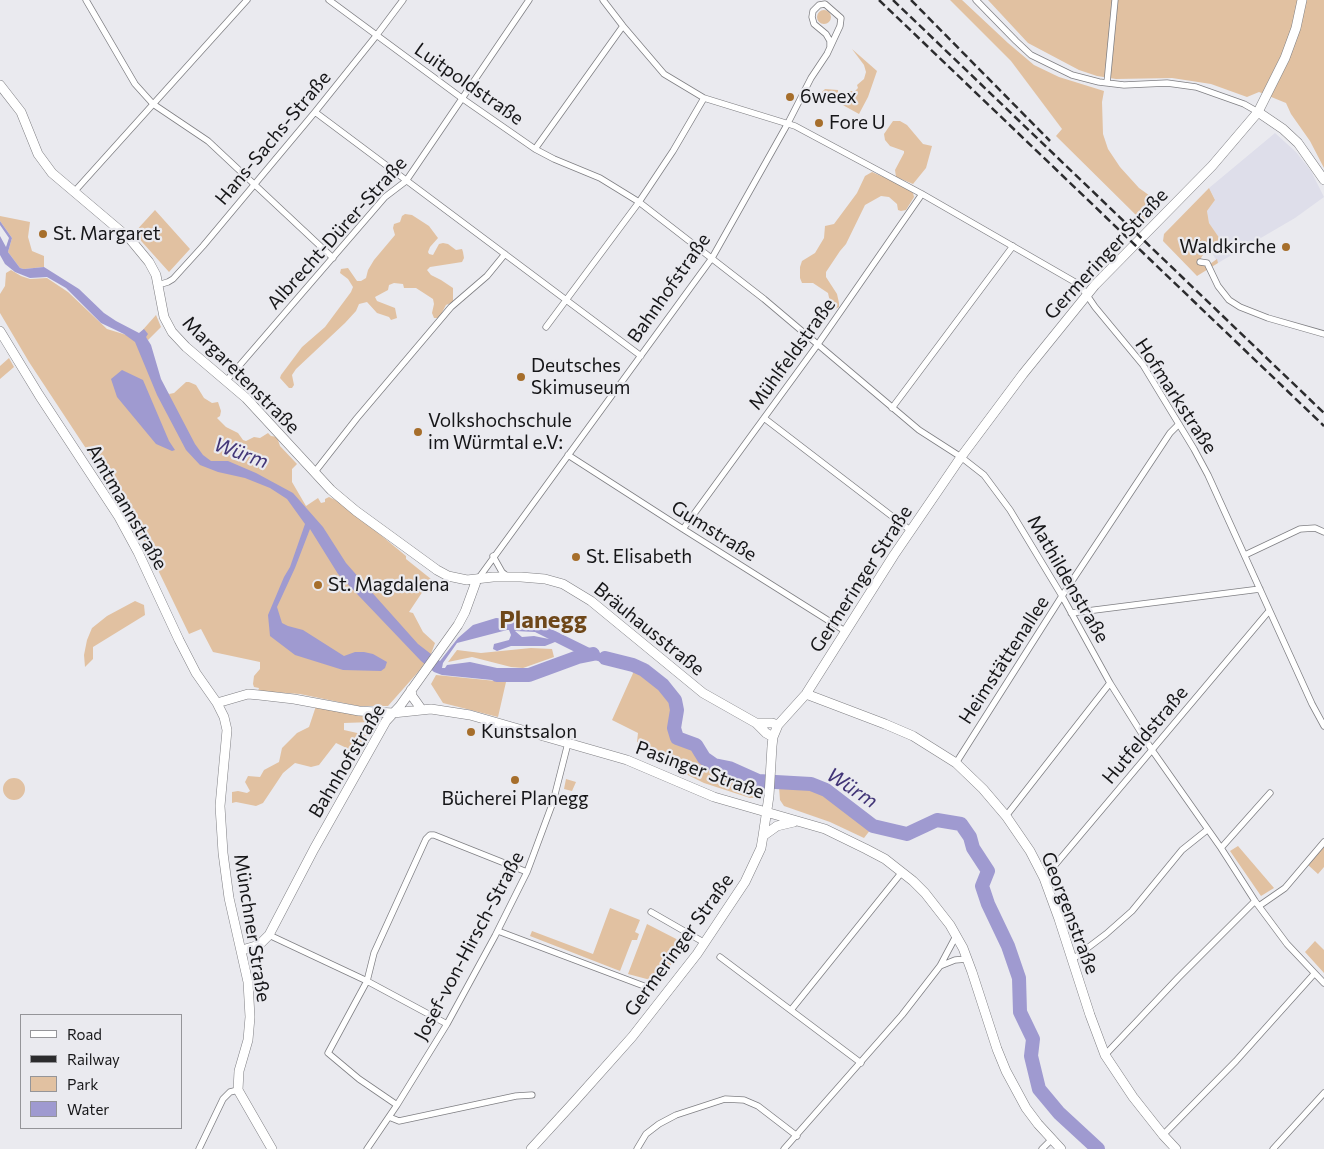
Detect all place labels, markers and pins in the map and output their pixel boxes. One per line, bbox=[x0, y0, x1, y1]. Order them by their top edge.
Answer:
place label: 6weex bbox=[800, 86, 857, 108]
marker: 6weex bbox=[784, 91, 796, 103]
place label: Fore U bbox=[829, 112, 886, 134]
marker: Fore U bbox=[813, 117, 825, 129]
place label: St. Margaret bbox=[53, 223, 160, 245]
marker: St. Margaret bbox=[37, 228, 49, 240]
place label: Waldkirche bbox=[1179, 236, 1276, 258]
marker: Waldkirche bbox=[1280, 241, 1292, 253]
place label: Deutsches Skimuseum bbox=[531, 355, 630, 399]
marker: Deutsches Skimuseum bbox=[515, 371, 527, 383]
place label: Volkshochschule im Würmtal e.V: bbox=[428, 410, 572, 454]
marker: Volkshochschule im Würmtal e.V: bbox=[412, 426, 424, 438]
place label: St. Elisabeth bbox=[586, 546, 692, 568]
marker: St. Elisabeth bbox=[570, 551, 582, 563]
place label: St. Magdalena bbox=[328, 574, 450, 596]
marker: St. Magdalena bbox=[312, 579, 324, 591]
place label: Kunstsalon bbox=[481, 721, 577, 743]
marker: Kunstsalon bbox=[465, 726, 477, 738]
marker: Bücherei Planegg bbox=[509, 774, 521, 786]
place label: Bücherei Planegg bbox=[441, 788, 589, 810]

